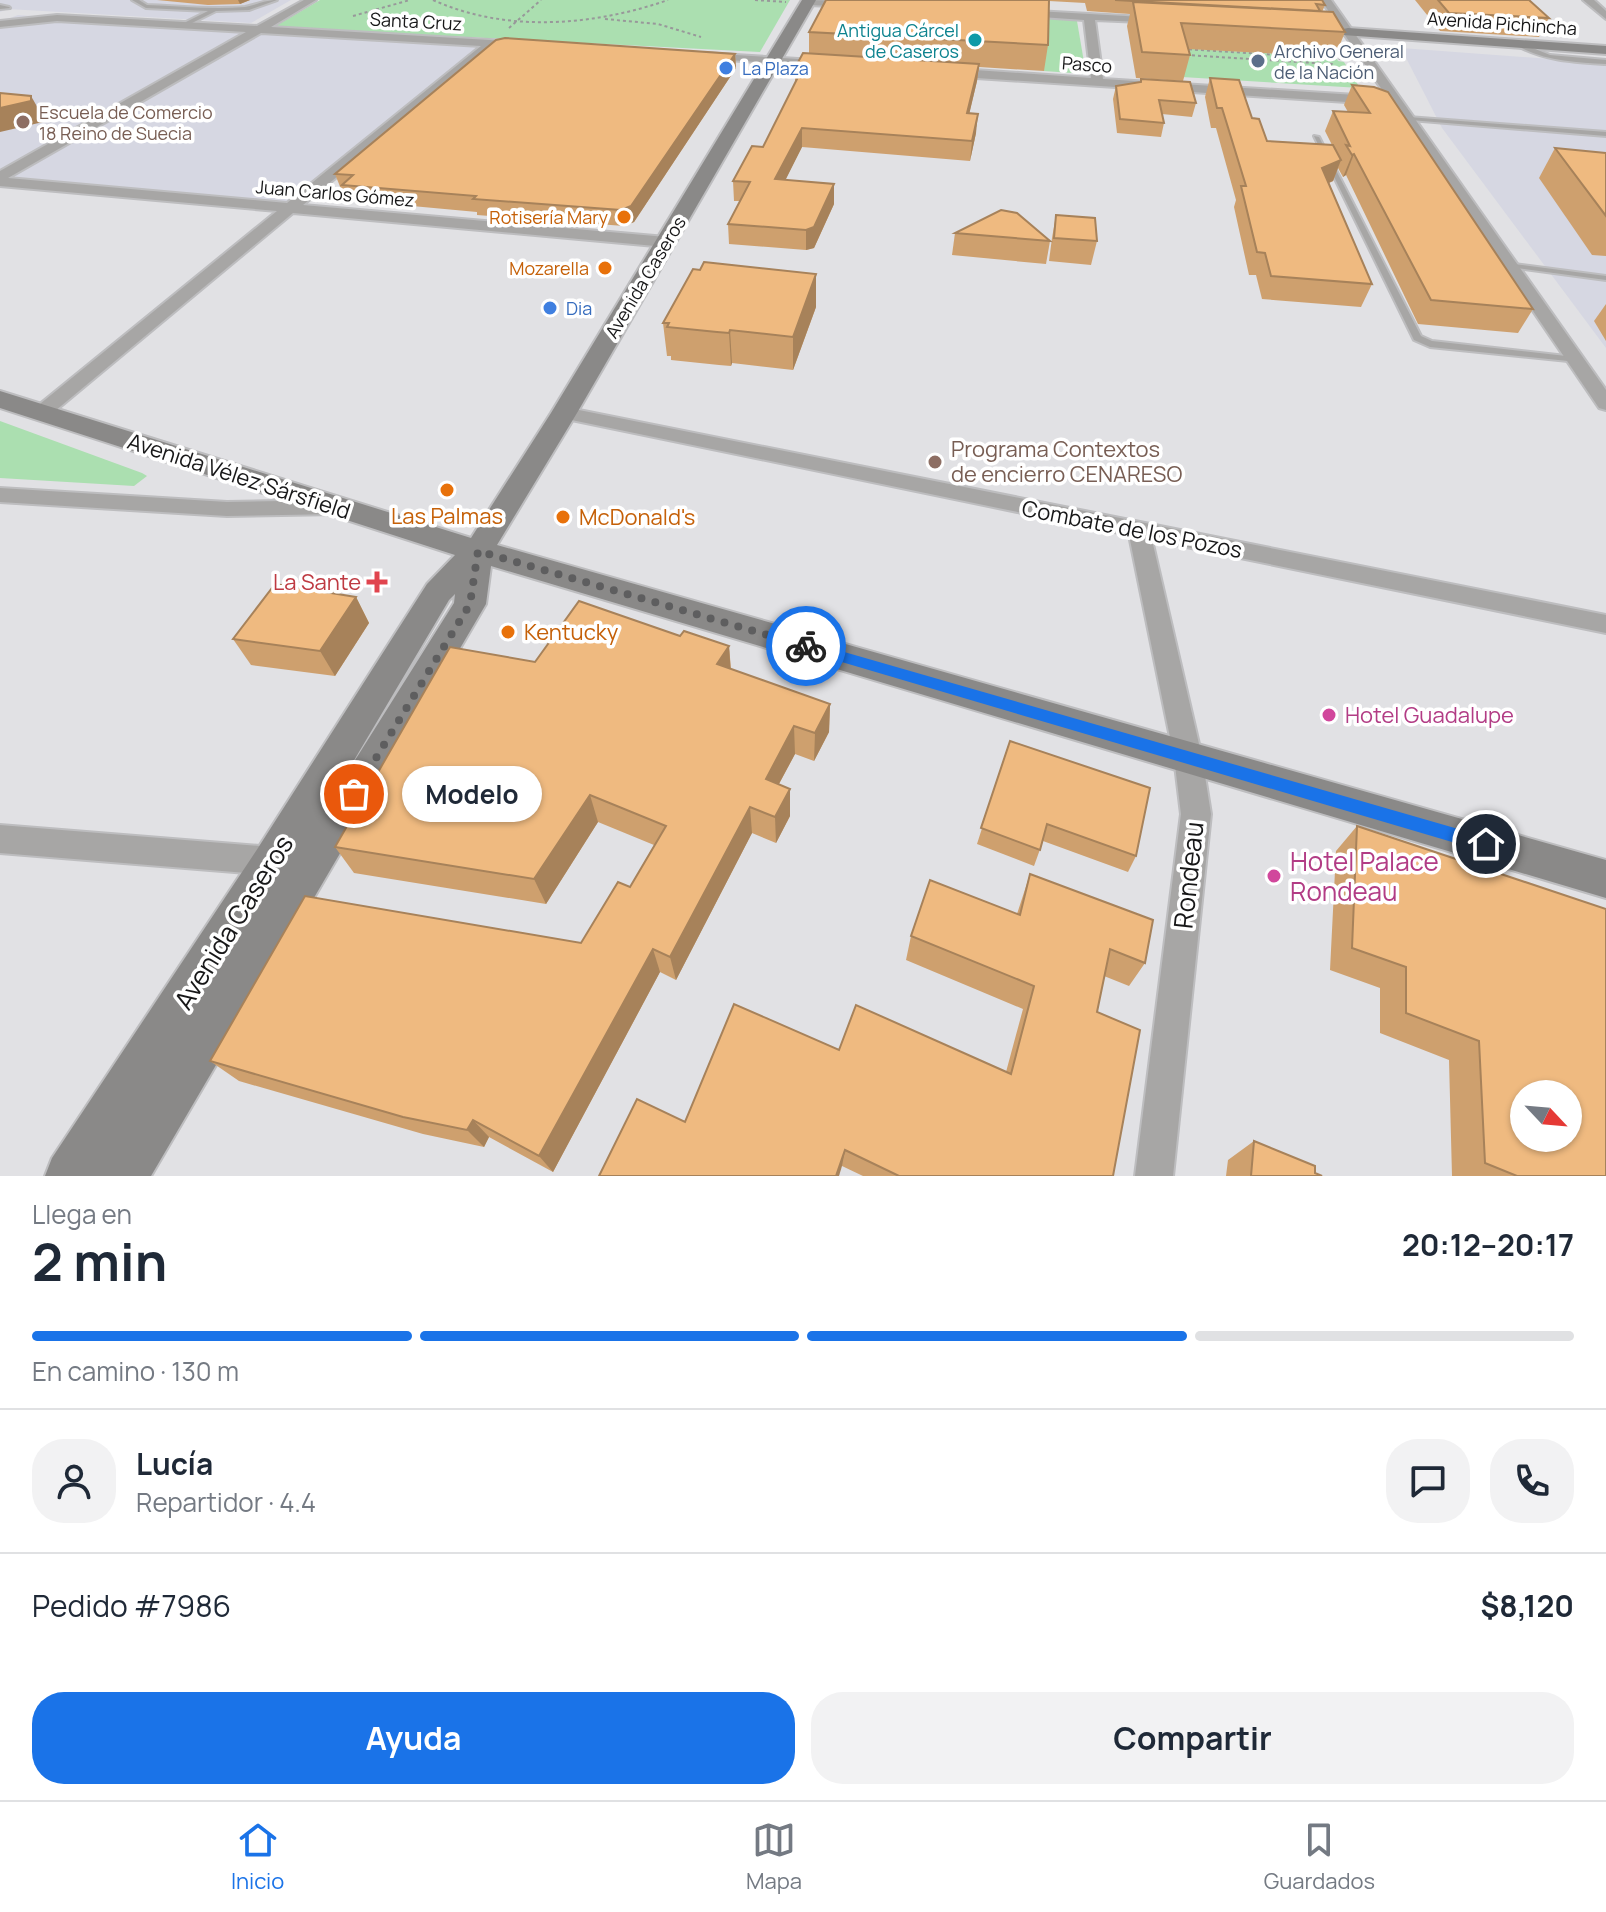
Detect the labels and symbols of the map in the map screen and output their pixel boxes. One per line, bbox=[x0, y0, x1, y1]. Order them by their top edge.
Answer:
street label: Avenida Pichincha bbox=[1426, 6, 1578, 40]
street label: Santa Cruz bbox=[369, 7, 463, 35]
place label: Antigua Cárcel de Caseros bbox=[837, 18, 959, 63]
marker: Antigua Cárcel de Caseros bbox=[966, 31, 984, 49]
place label: Archivo General de la Nación bbox=[1274, 39, 1404, 84]
street label: Pasco bbox=[1061, 50, 1113, 78]
marker: Archivo General de la Nación bbox=[1249, 52, 1267, 70]
place label: La Plaza bbox=[742, 56, 809, 80]
marker: La Plaza bbox=[717, 59, 735, 77]
place label: Escuela de Comercio 18 Reino de Suecia bbox=[39, 100, 213, 145]
marker: Escuela de Comercio 18 Reino de Suecia bbox=[14, 113, 32, 131]
street label: Juan Carlos Gómez bbox=[255, 174, 415, 212]
place label: Rotisería Mary bbox=[489, 205, 608, 229]
marker: Rotisería Mary bbox=[615, 208, 633, 226]
street label: Avenida Caseros bbox=[599, 212, 691, 342]
place label: Mozarella bbox=[509, 256, 589, 280]
marker: Mozarella bbox=[596, 259, 614, 277]
place label: Dia bbox=[566, 296, 592, 320]
marker: Dia bbox=[541, 299, 559, 317]
street label: Avenida Vélez Sársfield bbox=[124, 426, 354, 526]
place label: Programa Contextos de encierro CENARESO bbox=[951, 434, 1182, 489]
marker: Programa Contextos de encierro CENARESO bbox=[926, 453, 944, 471]
marker: Las Palmas bbox=[438, 481, 456, 499]
street label: Combate de los Pozos bbox=[1019, 493, 1245, 565]
place label: Las Palmas bbox=[391, 501, 503, 531]
place label: McDonald's bbox=[579, 502, 695, 532]
marker: McDonald's bbox=[554, 508, 572, 526]
place label: La Sante bbox=[273, 567, 361, 597]
marker: La Sante bbox=[368, 573, 386, 591]
courier bbox=[766, 606, 846, 686]
place label: Kentucky bbox=[524, 617, 619, 647]
marker: Kentucky bbox=[499, 623, 517, 641]
place label: Hotel Guadalupe bbox=[1345, 700, 1514, 730]
marker: Hotel Guadalupe bbox=[1320, 706, 1338, 724]
pin bbox=[320, 760, 388, 828]
callout: Modelo bbox=[402, 766, 542, 822]
pin bbox=[1452, 810, 1520, 878]
street label: Rondeau bbox=[1164, 820, 1212, 930]
street label: Avenida Caseros bbox=[165, 828, 301, 1016]
place label: Hotel Palace Rondeau bbox=[1290, 843, 1439, 909]
marker: Hotel Palace Rondeau bbox=[1265, 867, 1283, 885]
north arrow bbox=[1510, 1080, 1582, 1152]

